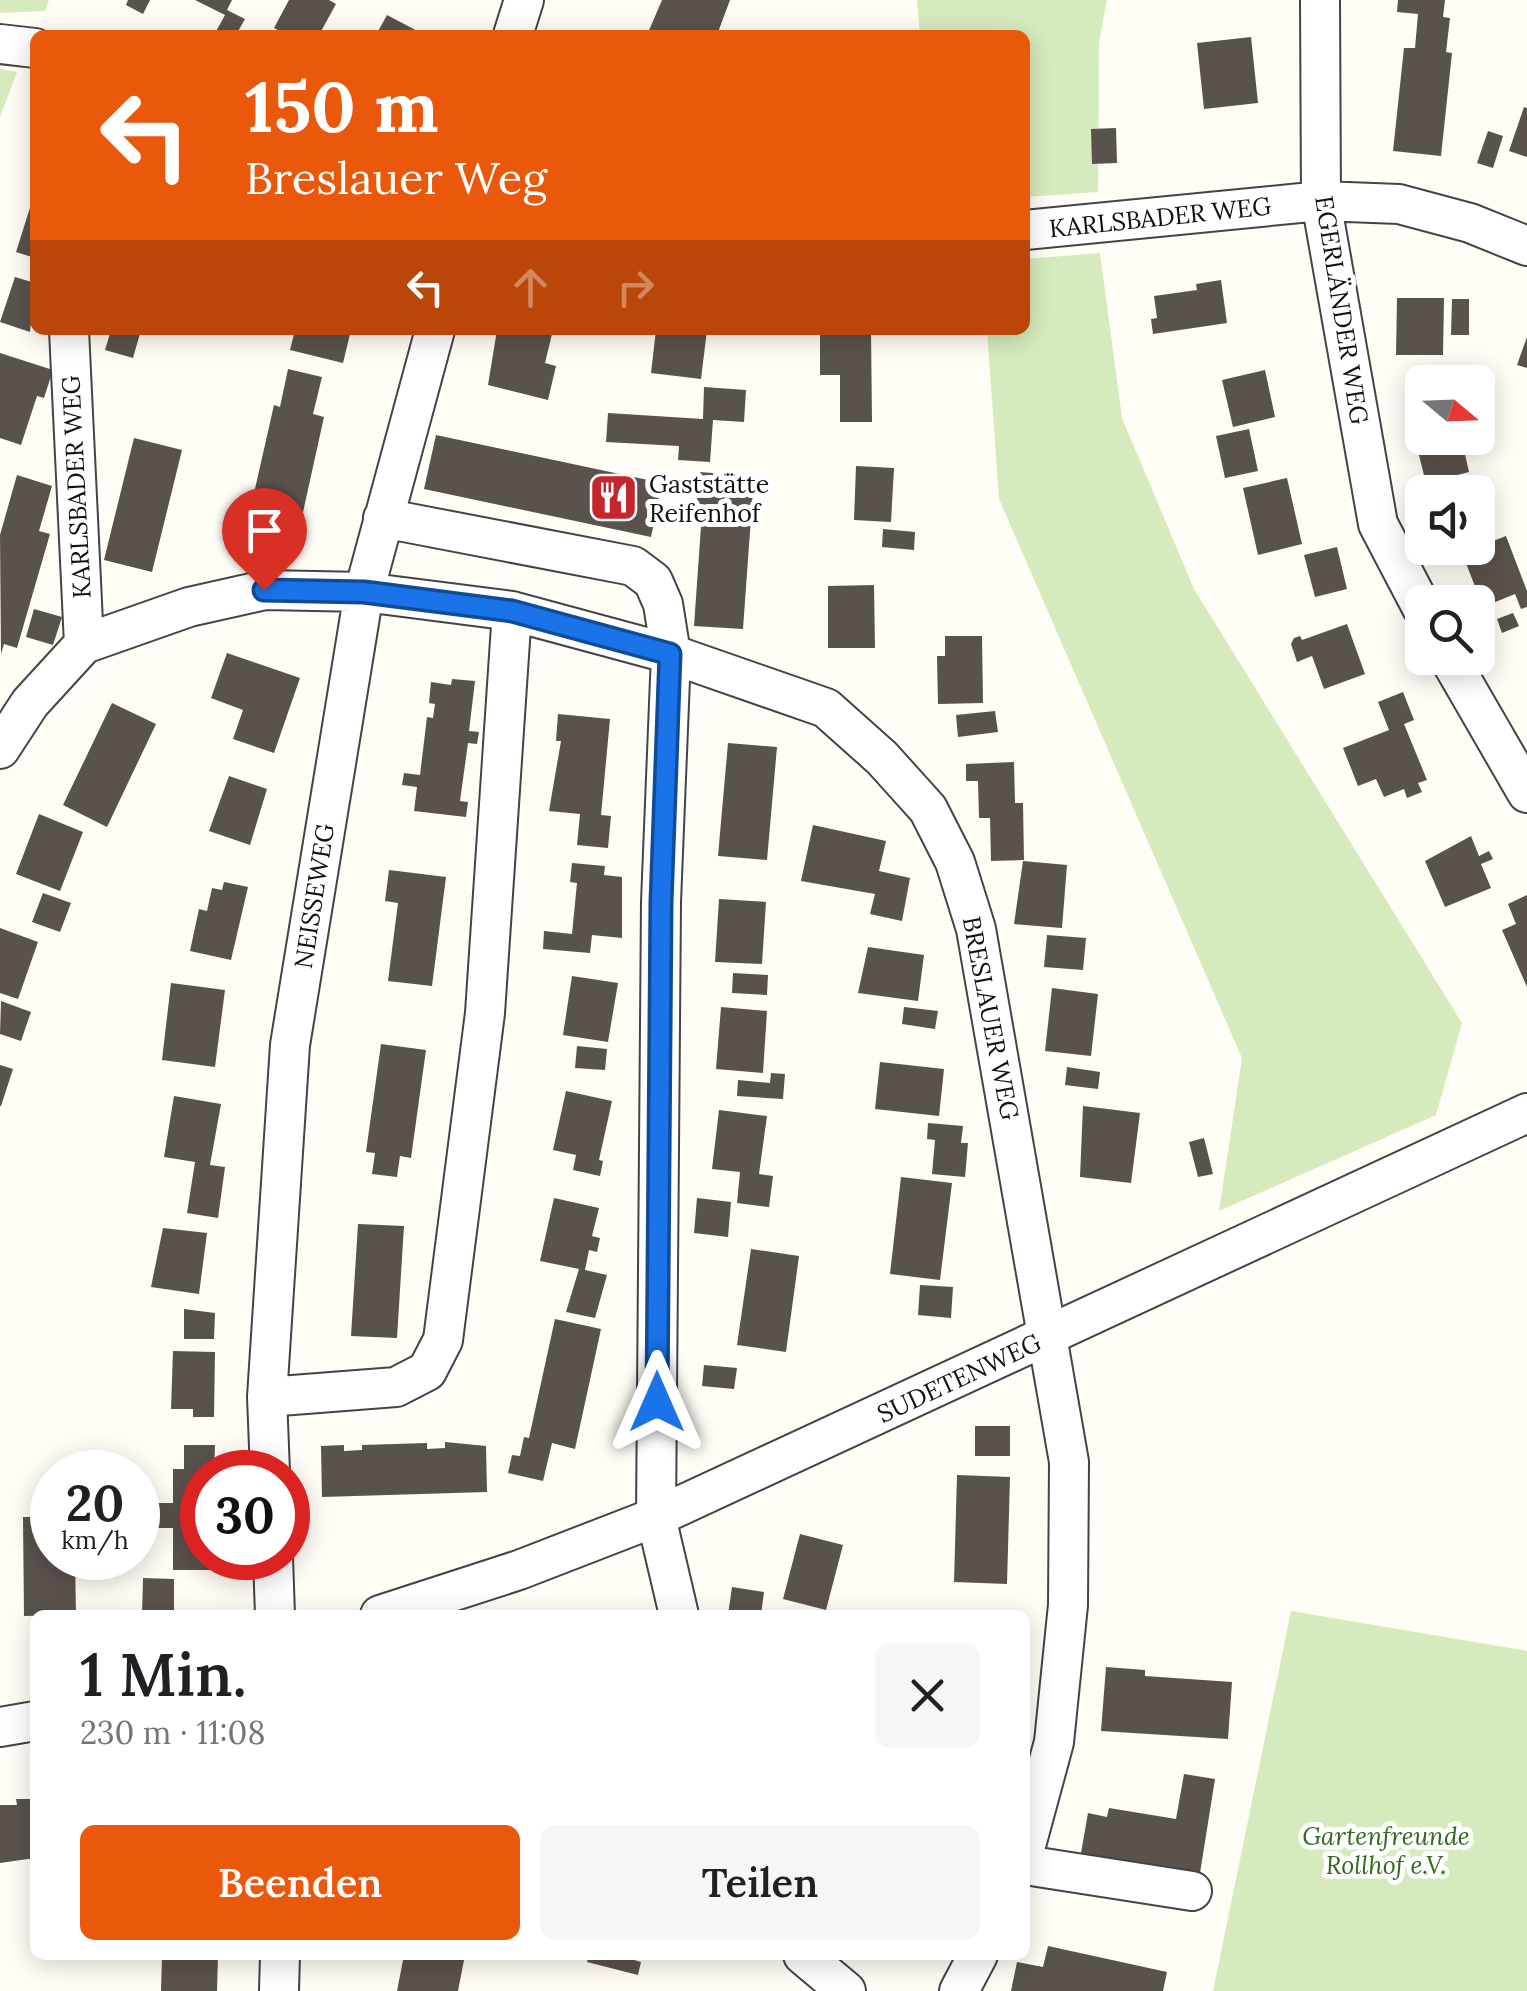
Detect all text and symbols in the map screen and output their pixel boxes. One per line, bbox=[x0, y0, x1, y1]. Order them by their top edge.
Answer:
text: 150 m bbox=[245, 62, 439, 151]
icon: left bbox=[80, 70, 210, 200]
text: Breslauer Weg bbox=[245, 149, 547, 206]
street label: KARLSBADER WEG bbox=[1047, 189, 1273, 245]
street label: EGERLÄNDER WEG bbox=[1308, 193, 1376, 427]
icon: left bbox=[398, 260, 453, 315]
icon: ahead bbox=[503, 260, 558, 315]
icon: right bbox=[608, 260, 663, 315]
north arrow bbox=[1405, 365, 1495, 455]
map controls bbox=[1405, 365, 1495, 675]
street label: KARLSBADER WEG bbox=[54, 375, 98, 599]
place label: Gaststätte Reifenhof bbox=[649, 468, 769, 529]
restaurant icon: Gaststätte Reifenhof bbox=[588, 472, 640, 524]
button: sound bbox=[1405, 475, 1495, 565]
pin bbox=[222, 488, 307, 591]
icon: arrive bbox=[237, 503, 292, 558]
button: search bbox=[1405, 585, 1495, 675]
street label: NEISSEWEG bbox=[287, 821, 341, 971]
street label: BRESLAUER WEG bbox=[956, 913, 1026, 1123]
street label: SUDETENWEG bbox=[872, 1326, 1046, 1430]
position arrow bbox=[605, 1350, 709, 1454]
speed limit sign: 30 bbox=[180, 1450, 310, 1580]
text: 20 bbox=[66, 1471, 124, 1535]
text: km/h bbox=[61, 1524, 129, 1556]
text: 1 Min. bbox=[80, 1636, 247, 1712]
button: close bbox=[875, 1643, 980, 1748]
text: 230 m · 11:08 bbox=[80, 1712, 265, 1753]
park label: Gartenfreunde Rollhof e.V. bbox=[1302, 1820, 1470, 1881]
button: Beenden bbox=[80, 1825, 520, 1940]
button: Teilen bbox=[540, 1825, 980, 1940]

